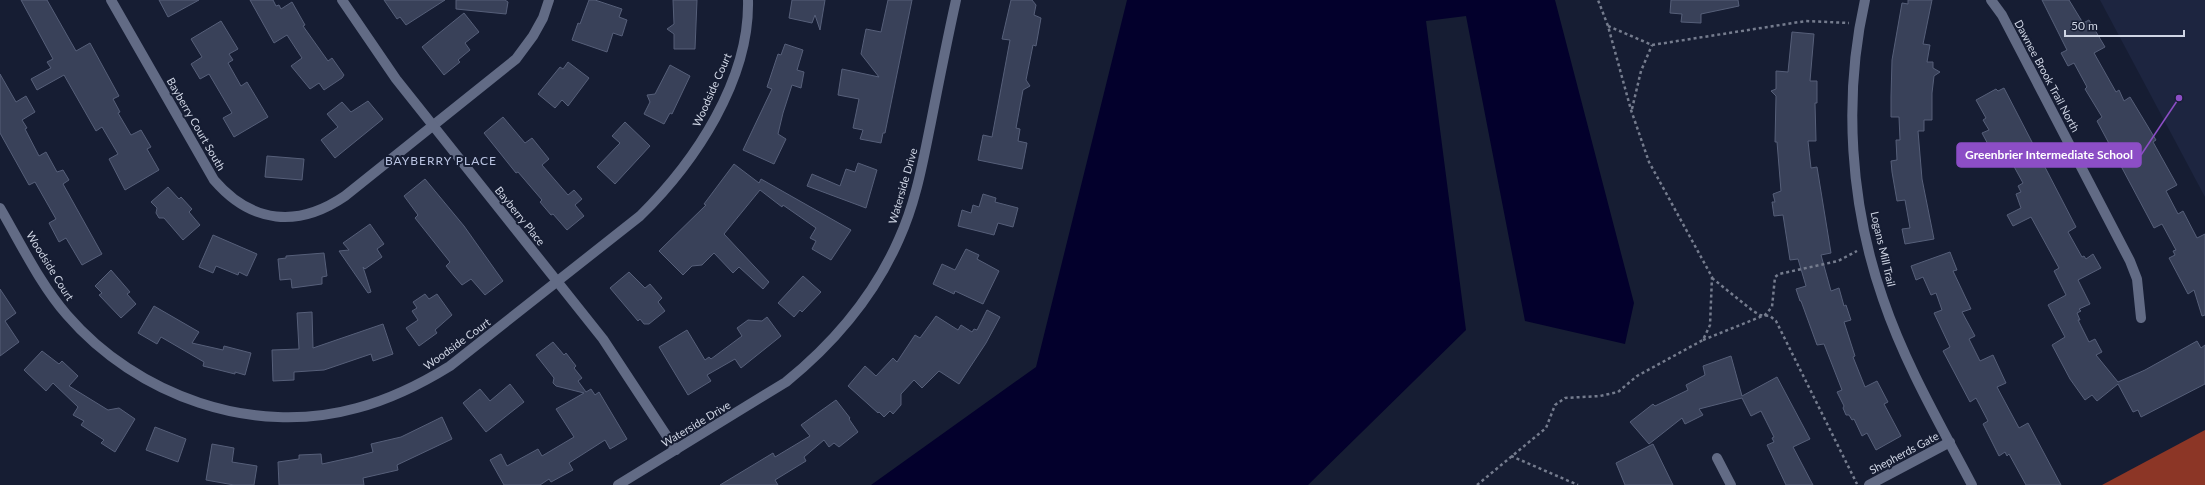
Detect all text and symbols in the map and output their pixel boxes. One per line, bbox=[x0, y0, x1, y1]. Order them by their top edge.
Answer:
scale bar bbox=[2065, 12, 2184, 38]
street label: Dawnee Brook Trail North bbox=[2012, 17, 2083, 134]
text: 50 m bbox=[2071, 18, 2098, 33]
street label: Woodside Court bbox=[690, 51, 734, 129]
street label: Bayberry Court South bbox=[165, 75, 228, 172]
callout: Greenbrier Intermediate School bbox=[1957, 143, 2141, 167]
street label: Waterside Drive bbox=[885, 146, 920, 225]
text: Greenbrier Intermediate School bbox=[1965, 147, 2133, 162]
district label: BAYBERRY PLACE bbox=[385, 153, 497, 168]
street label: Bayberry Place bbox=[493, 184, 548, 248]
street label: Logans Mill Trail bbox=[1869, 210, 1898, 288]
street label: Woodside Court bbox=[24, 229, 77, 303]
street label: Woodside Court bbox=[421, 315, 493, 372]
street label: Waterside Drive bbox=[659, 398, 733, 449]
street label: Shepherds Gate bbox=[1867, 429, 1941, 476]

